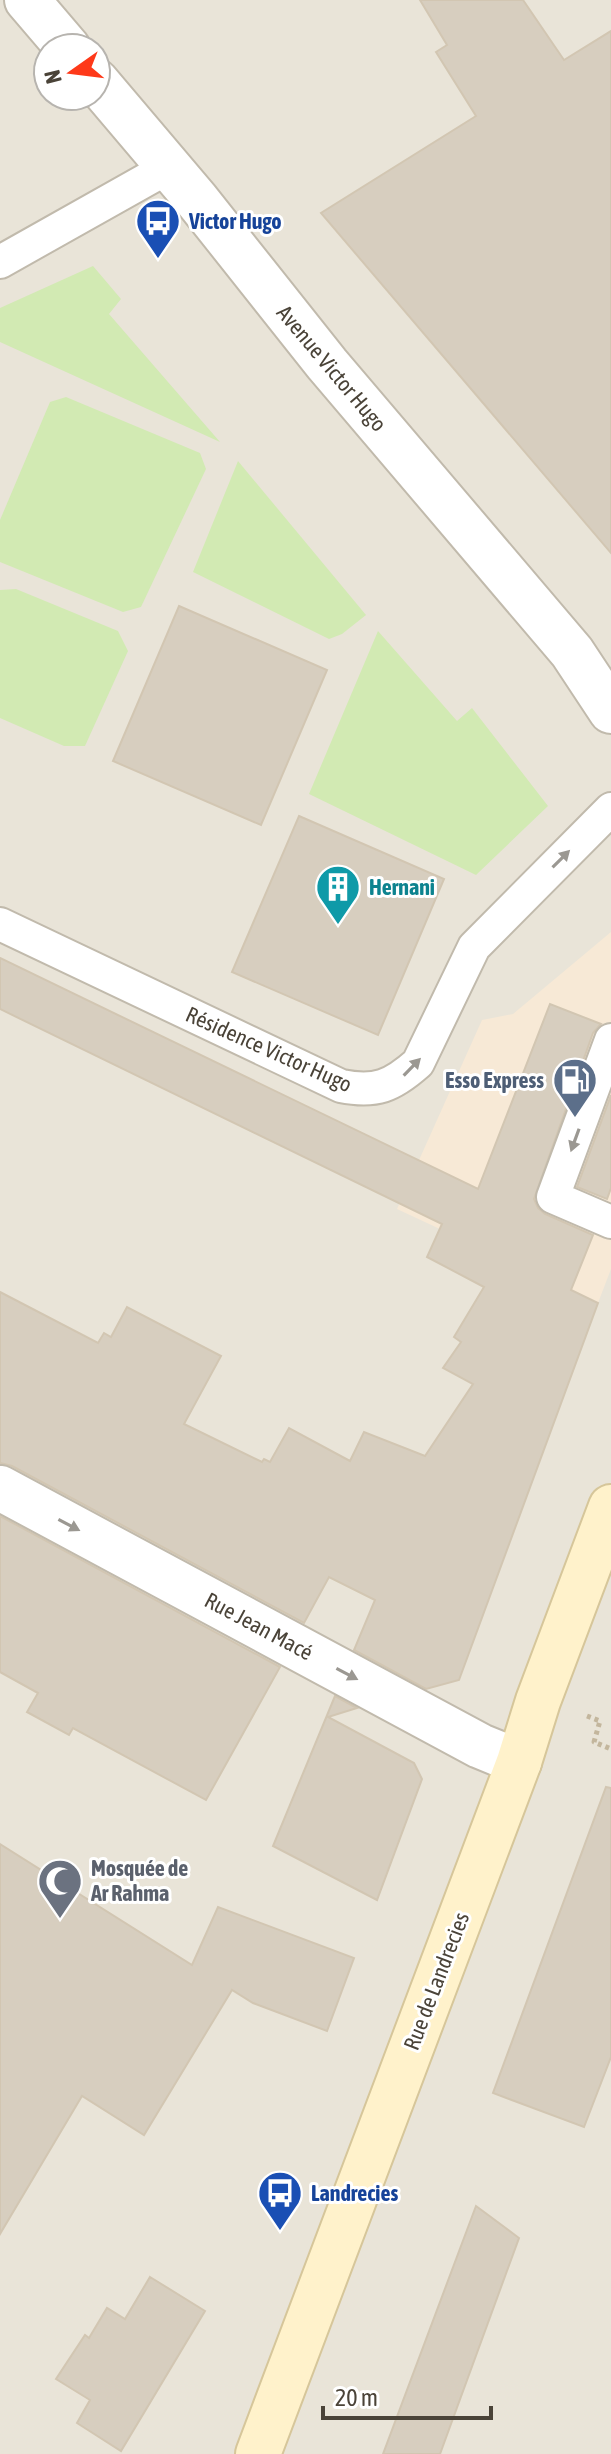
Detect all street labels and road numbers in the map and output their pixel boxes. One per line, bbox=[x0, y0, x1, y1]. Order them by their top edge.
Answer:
street label: Avenue Victor Hugo bbox=[272, 300, 392, 436]
street label: Résidence Victor Hugo bbox=[182, 1001, 356, 1097]
street label: Rue Jean Macé bbox=[201, 1587, 318, 1665]
street label: Rue de Landrecies bbox=[398, 1908, 474, 2053]

